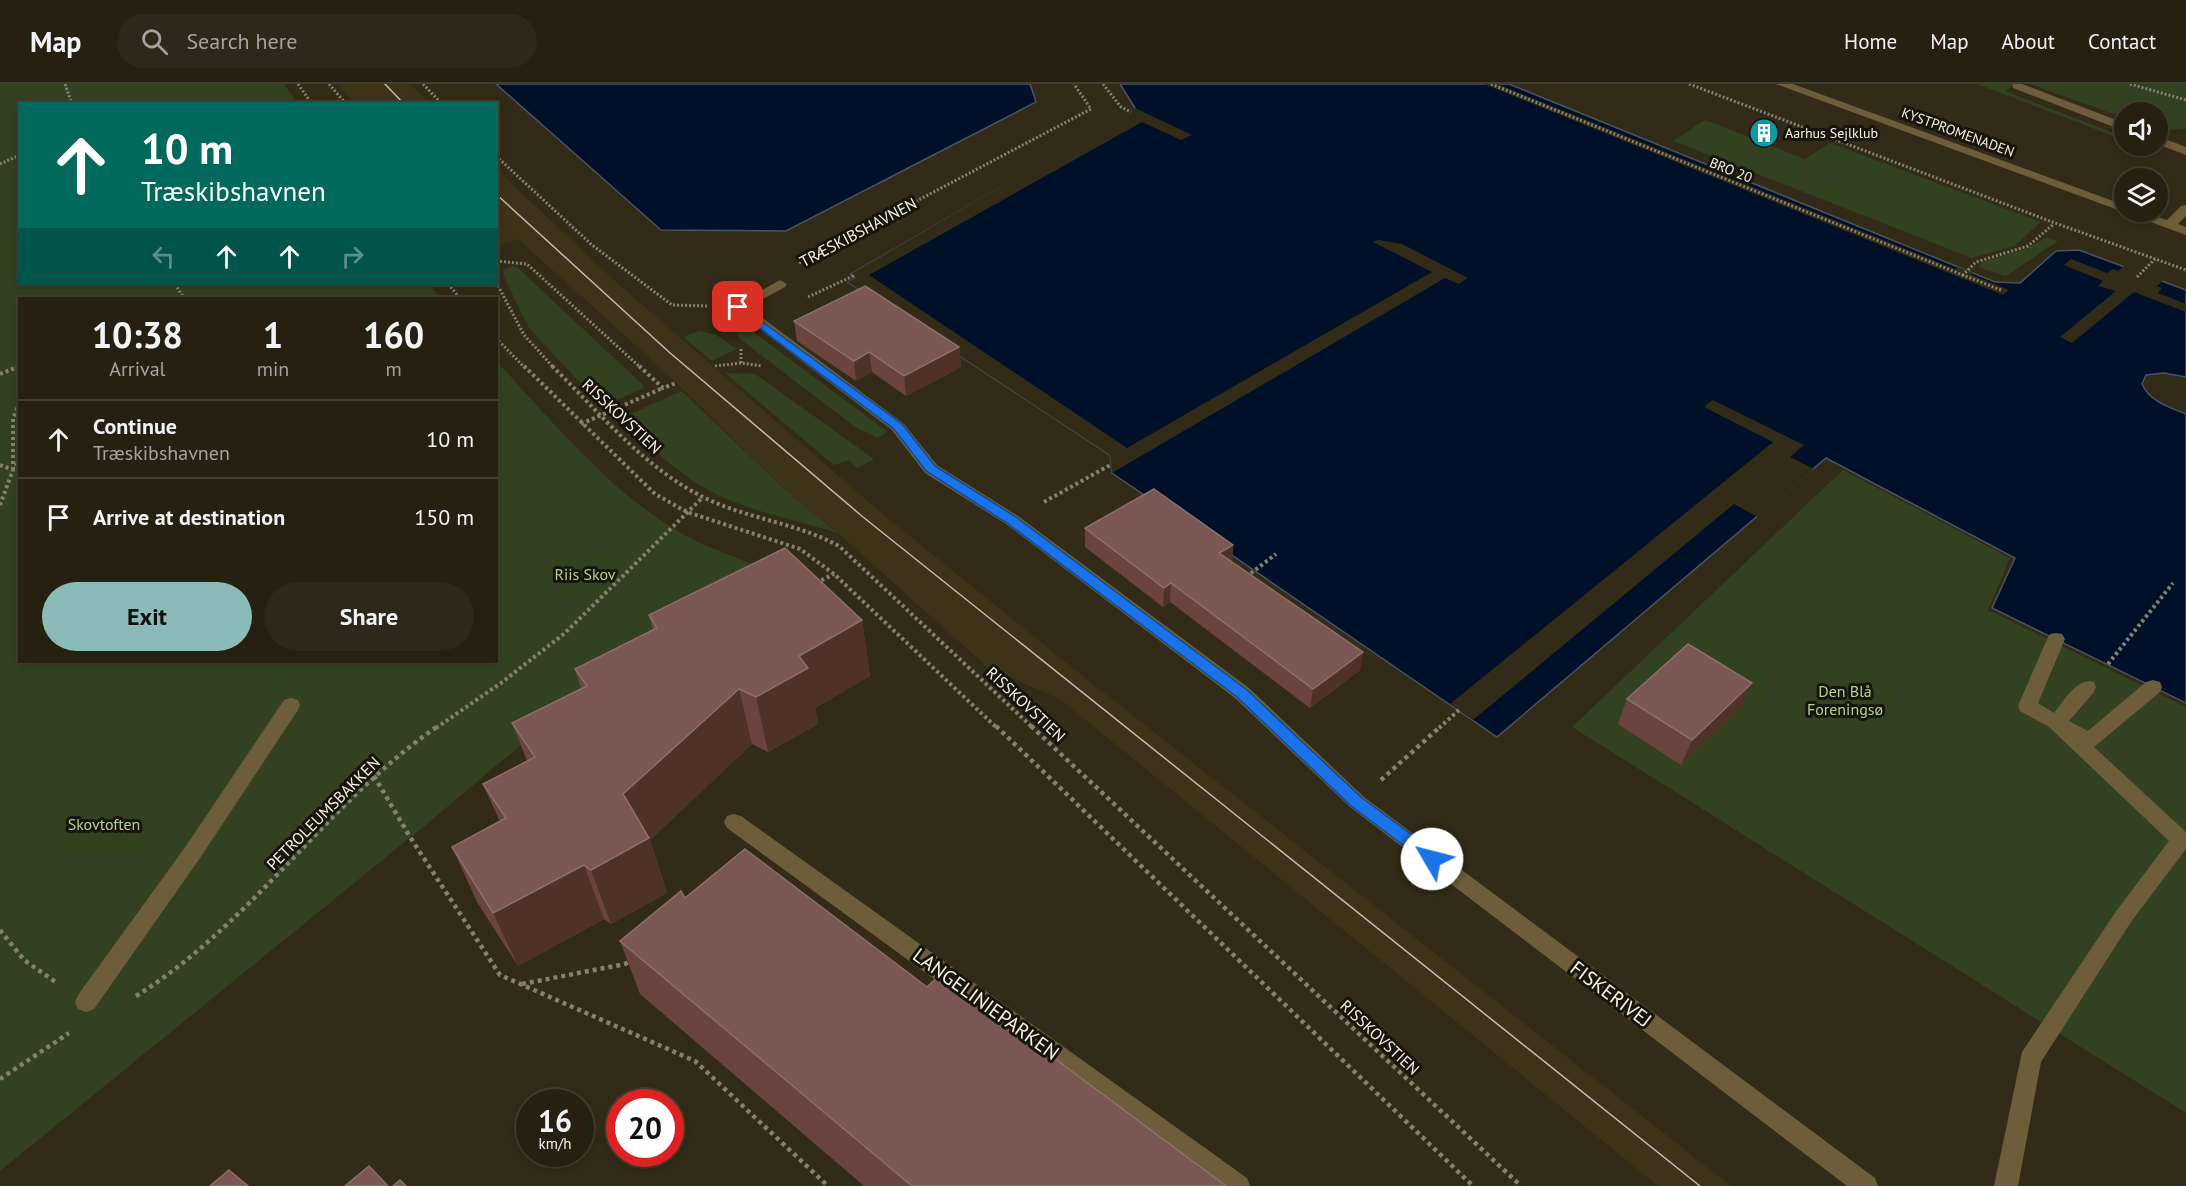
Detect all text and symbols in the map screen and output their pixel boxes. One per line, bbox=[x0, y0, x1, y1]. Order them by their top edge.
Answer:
search box bbox=[117, 14, 537, 68]
text: Map bbox=[30, 23, 81, 60]
icon: search bbox=[138, 25, 171, 58]
text: Search here bbox=[186, 27, 297, 55]
text: Home bbox=[1844, 28, 1897, 55]
text: Map bbox=[1930, 28, 1969, 55]
text: About bbox=[2002, 28, 2055, 55]
text: Contact bbox=[2088, 28, 2156, 55]
map controls bbox=[2114, 102, 2168, 222]
button: sound bbox=[2114, 102, 2168, 156]
street label: KYSTPROMENADEN bbox=[1899, 103, 2017, 161]
building icon: Aarhus Sejlklub bbox=[1748, 117, 1780, 149]
text: 10 m bbox=[141, 121, 233, 176]
place label: Aarhus Sejlklub bbox=[1785, 124, 1878, 142]
icon: ahead bbox=[42, 126, 120, 204]
street label: BRO 20 bbox=[1707, 153, 1755, 187]
button: layers bbox=[2114, 168, 2168, 222]
text: Træskibshavnen bbox=[141, 174, 326, 208]
street label: TRÆSKIBSHAVNEN bbox=[796, 193, 920, 271]
icon: left bbox=[147, 240, 180, 273]
icon: ahead bbox=[210, 240, 243, 273]
icon: ahead bbox=[273, 240, 306, 273]
icon: right bbox=[336, 240, 369, 273]
pin bbox=[712, 281, 763, 332]
icon: arrive bbox=[721, 290, 754, 323]
text: 10:38 bbox=[92, 311, 183, 358]
text: 1 bbox=[263, 311, 283, 358]
text: 160 bbox=[363, 311, 424, 358]
text: Arrival bbox=[109, 356, 165, 382]
text: min bbox=[257, 356, 289, 382]
text: m bbox=[386, 356, 402, 382]
street label: RISSKOVSTIEN bbox=[578, 374, 666, 458]
text: Continue bbox=[93, 412, 177, 440]
icon: ahead bbox=[42, 423, 75, 456]
text: 10 m bbox=[426, 425, 474, 453]
text: Træskibshavnen bbox=[93, 440, 230, 466]
icon: arrive bbox=[42, 501, 75, 534]
text: Arrive at destination bbox=[93, 503, 285, 531]
text: 150 m bbox=[414, 503, 474, 531]
park label: Riis Skov bbox=[554, 564, 616, 584]
button: Exit bbox=[42, 582, 252, 651]
button: Share bbox=[264, 582, 474, 651]
street label: RISSKOVSTIEN bbox=[982, 662, 1070, 746]
park label: Den Blå Foreningsø bbox=[1807, 681, 1883, 719]
street label: PETROLEUMSBAKKEN bbox=[262, 752, 384, 874]
park label: Skovtoften bbox=[68, 814, 140, 834]
position arrow bbox=[1400, 827, 1464, 891]
street label: LANGELINIEPARKEN bbox=[908, 942, 1064, 1066]
street label: FISKERIVEJ bbox=[1565, 955, 1657, 1033]
street label: RISSKOVSTIEN bbox=[1336, 995, 1424, 1079]
speed limit sign: 20 bbox=[606, 1089, 684, 1167]
text: 16 bbox=[538, 1101, 572, 1140]
text: km/h bbox=[539, 1134, 571, 1153]

